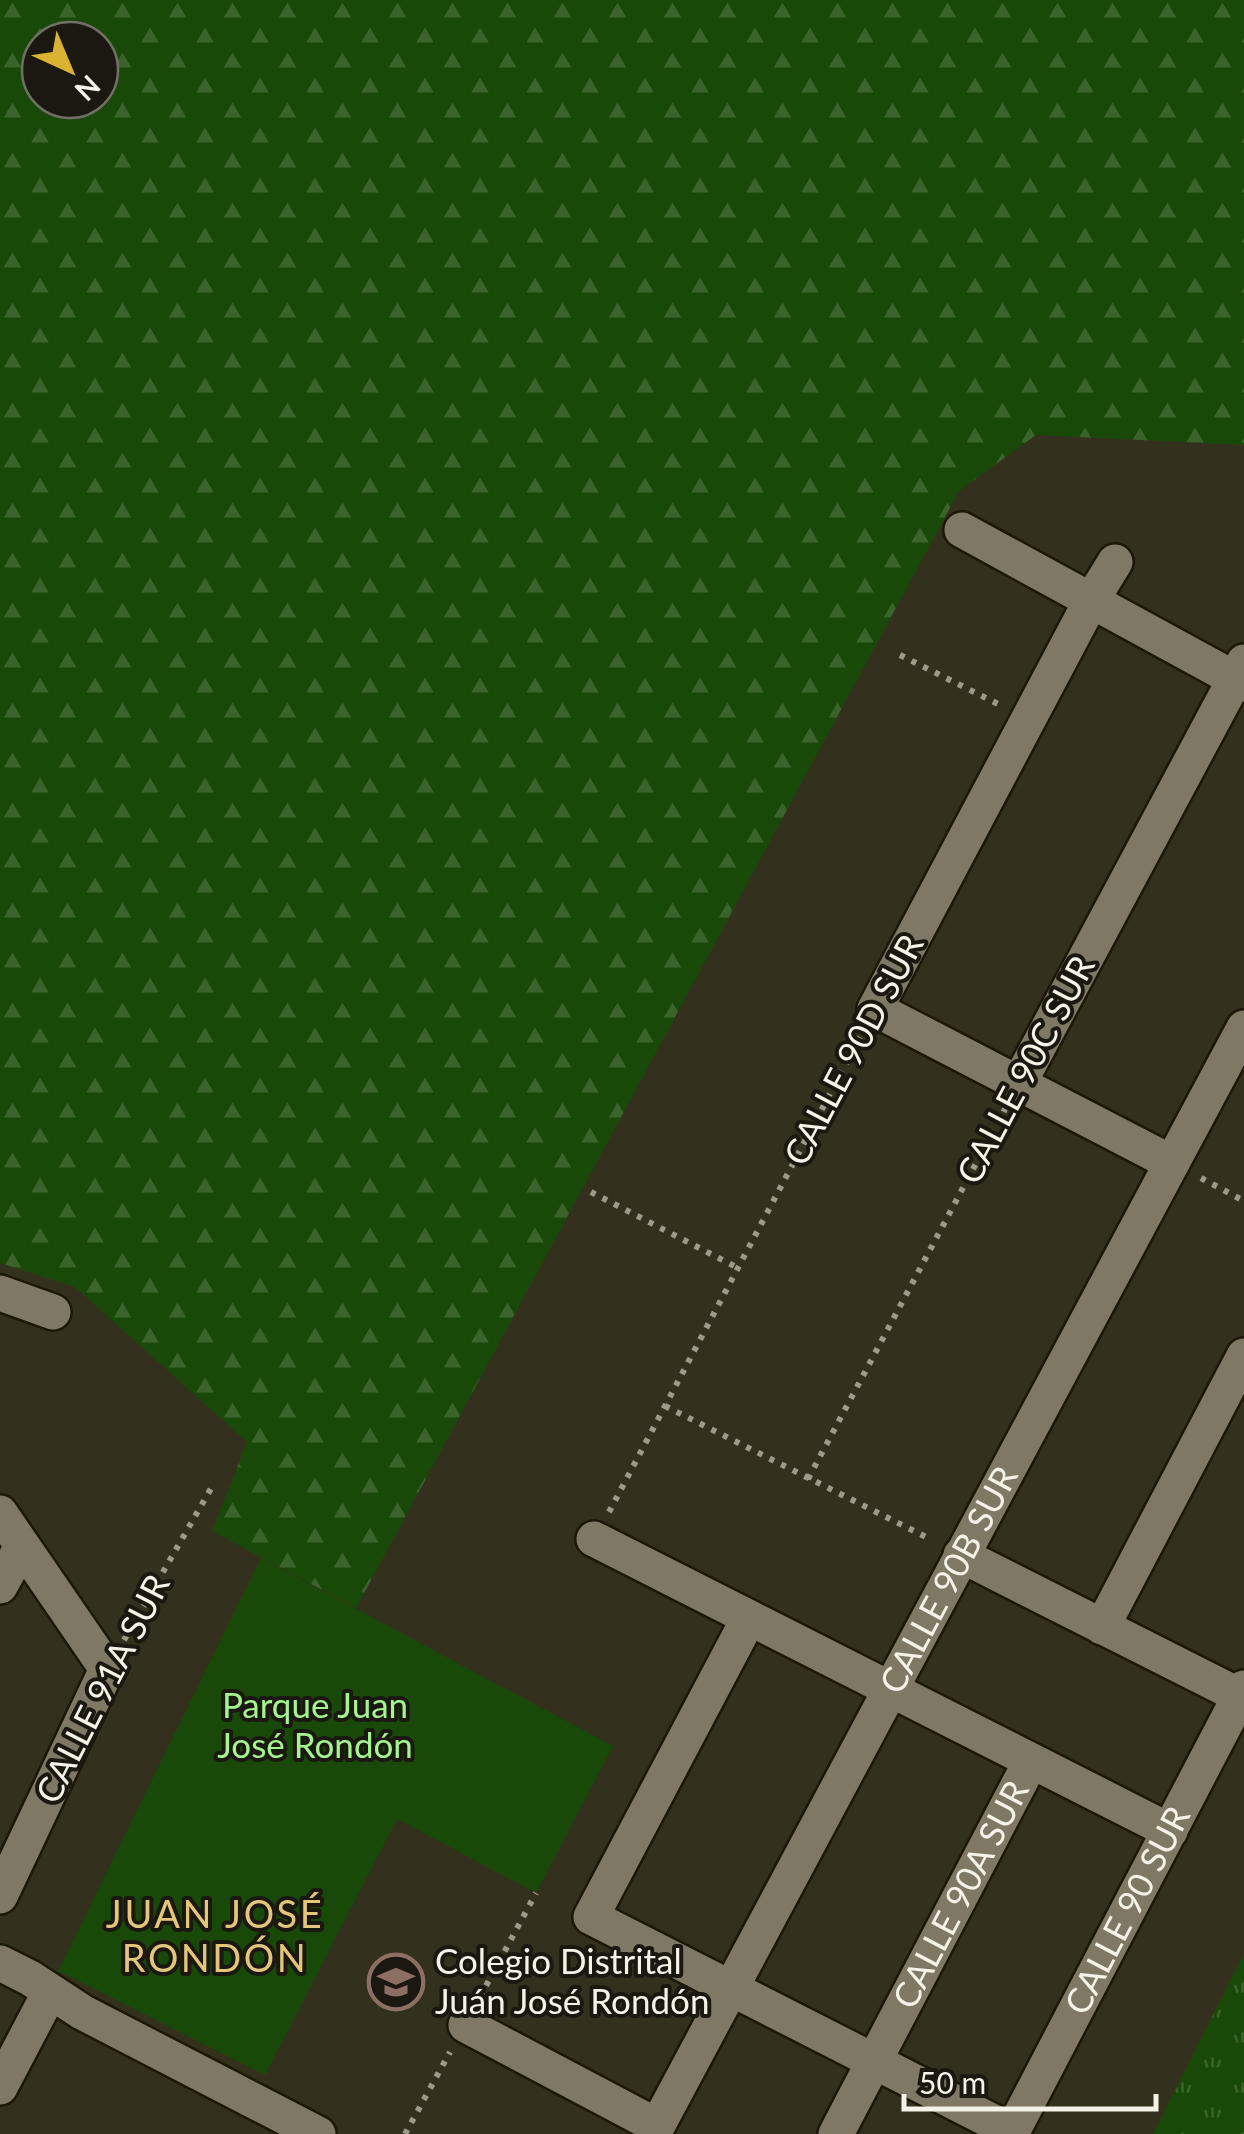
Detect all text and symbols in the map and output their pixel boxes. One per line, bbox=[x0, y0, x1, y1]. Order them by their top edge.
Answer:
north arrow bbox=[20, 20, 120, 120]
text: N bbox=[68, 69, 108, 108]
street label: CALLE 90D SUR bbox=[774, 927, 931, 1172]
street label: CALLE 90C SUR bbox=[947, 948, 1102, 1190]
street label: CALLE 90B SUR bbox=[869, 1458, 1025, 1700]
street label: CALLE 91A SUR bbox=[26, 1567, 177, 1809]
park label: Parque Juan José Rondón bbox=[217, 1683, 413, 1765]
street label: CALLE 90A SUR bbox=[883, 1773, 1036, 2015]
street label: CALLE 90 SUR bbox=[1054, 1799, 1197, 2021]
district label: JUAN JOSÉ RONDÓN bbox=[106, 1890, 324, 1980]
place label: Colegio Distrital Juán José Rondón bbox=[435, 1939, 709, 2021]
school or university icon: Colegio Distrital Juán José Rondón bbox=[366, 1952, 426, 2012]
scale bar bbox=[904, 2049, 1156, 2111]
text: 50 m bbox=[919, 2064, 986, 2100]

